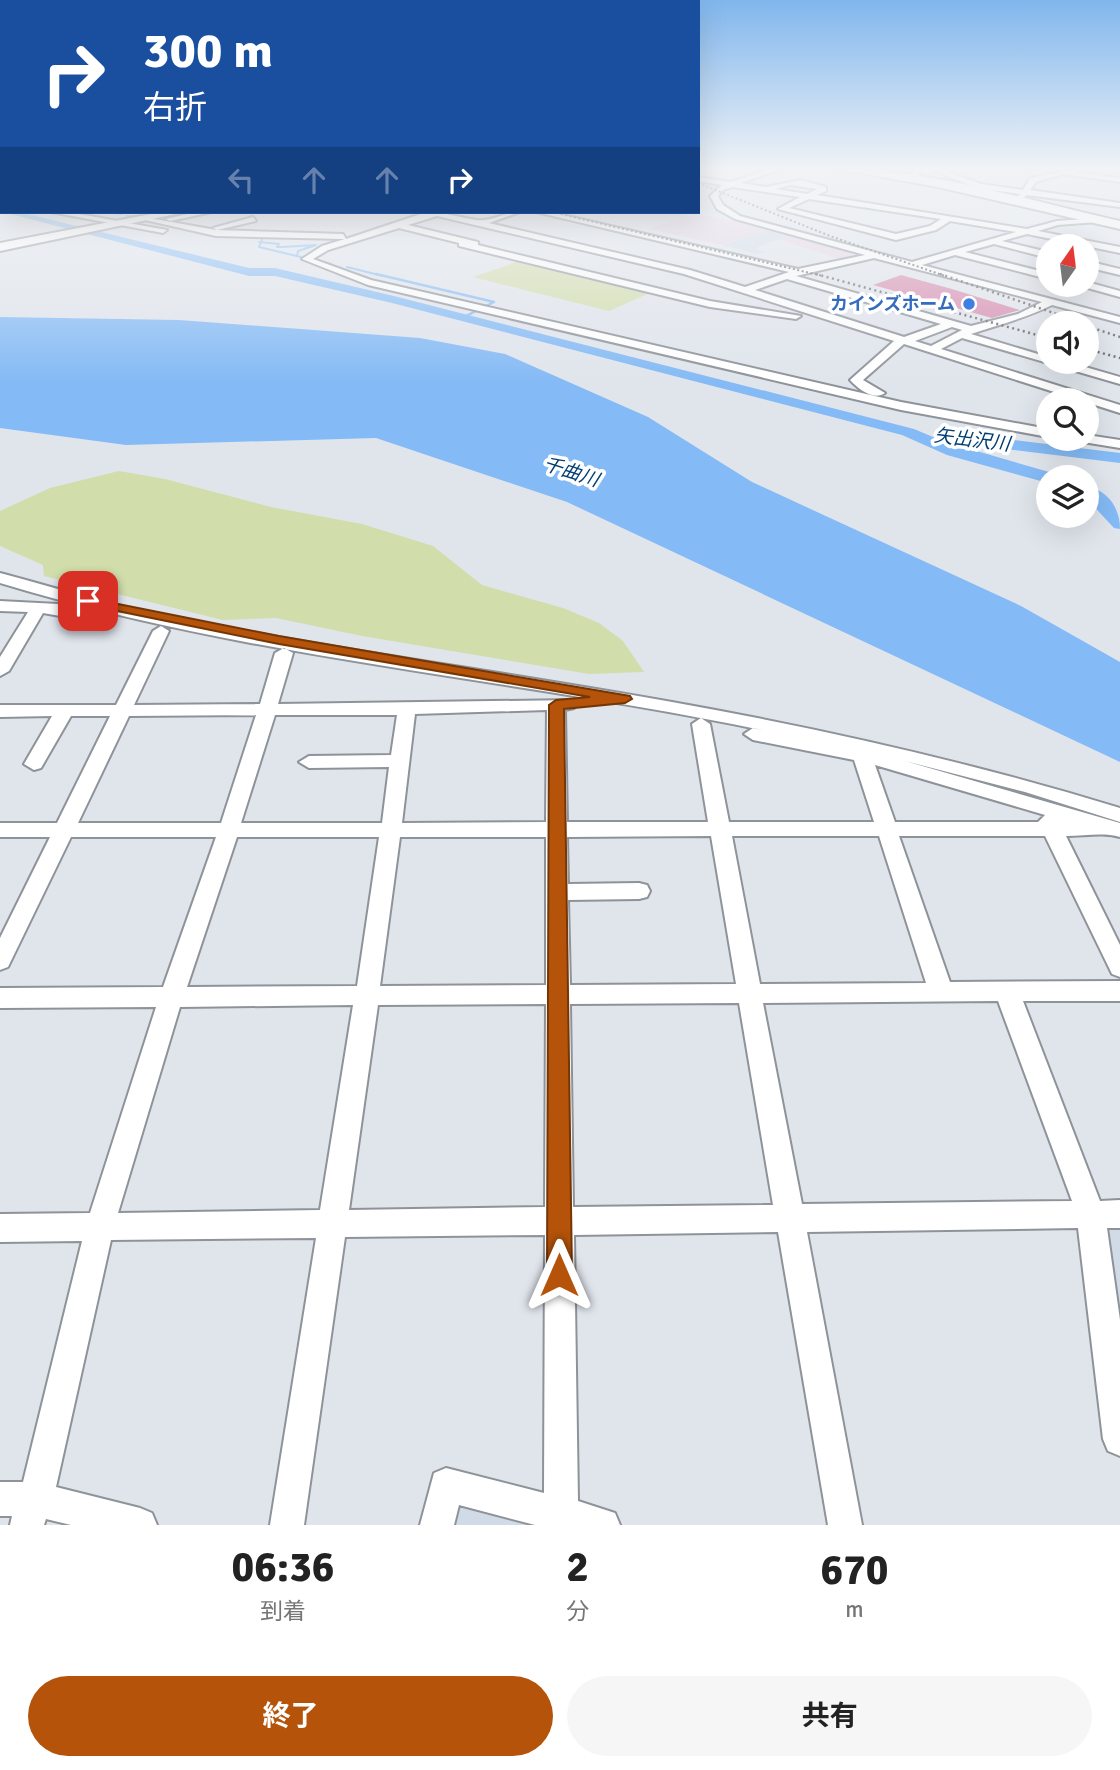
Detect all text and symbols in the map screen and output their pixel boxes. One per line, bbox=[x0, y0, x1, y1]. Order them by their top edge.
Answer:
text: 300 m bbox=[143, 21, 273, 81]
icon: right bbox=[28, 28, 119, 119]
text: 右折 bbox=[143, 88, 207, 127]
icon: left bbox=[222, 161, 260, 199]
icon: ahead bbox=[295, 161, 333, 199]
icon: ahead bbox=[368, 161, 406, 199]
icon: right bbox=[441, 161, 479, 199]
north arrow bbox=[1036, 234, 1099, 298]
map controls bbox=[1036, 234, 1099, 528]
place label: カインズホーム bbox=[830, 293, 955, 315]
marker: カインズホーム bbox=[961, 296, 977, 312]
button: sound bbox=[1036, 311, 1099, 374]
button: search bbox=[1036, 388, 1099, 451]
water label: 矢出沢川 bbox=[933, 423, 1013, 457]
water label: 千曲川 bbox=[540, 452, 604, 493]
button: layers bbox=[1036, 465, 1099, 528]
pin bbox=[58, 571, 118, 631]
icon: arrive bbox=[69, 582, 107, 620]
position arrow bbox=[522, 1238, 596, 1312]
text: 06:36 bbox=[231, 1542, 335, 1593]
text: 2 bbox=[566, 1542, 589, 1593]
text: 670 bbox=[820, 1545, 889, 1596]
text: m bbox=[845, 1595, 864, 1624]
text: 到着 bbox=[260, 1597, 306, 1626]
text: 分 bbox=[566, 1597, 589, 1626]
button: 終了 bbox=[28, 1676, 553, 1756]
button: 共有 bbox=[567, 1676, 1092, 1756]

